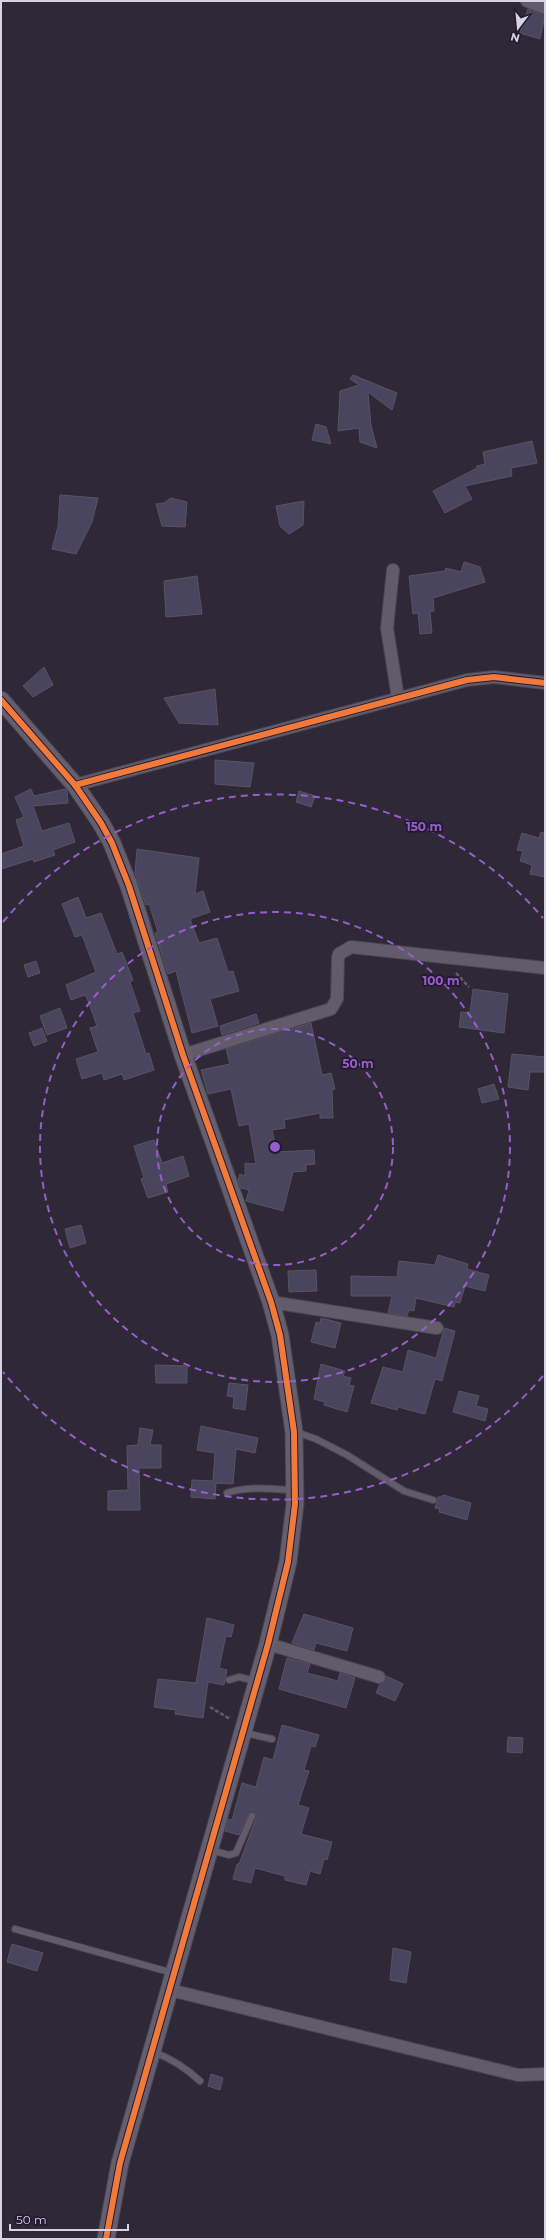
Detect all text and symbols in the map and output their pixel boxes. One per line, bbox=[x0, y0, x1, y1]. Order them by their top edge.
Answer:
north arrow bbox=[498, 8, 538, 48]
text: N bbox=[509, 30, 521, 46]
text: 150 m bbox=[406, 819, 442, 834]
text: 100 m bbox=[423, 973, 459, 988]
text: 50 m bbox=[342, 1056, 374, 1071]
centre of rings bbox=[268, 1140, 282, 1154]
scale bar bbox=[10, 2206, 128, 2232]
text: 50 m bbox=[16, 2212, 47, 2227]

